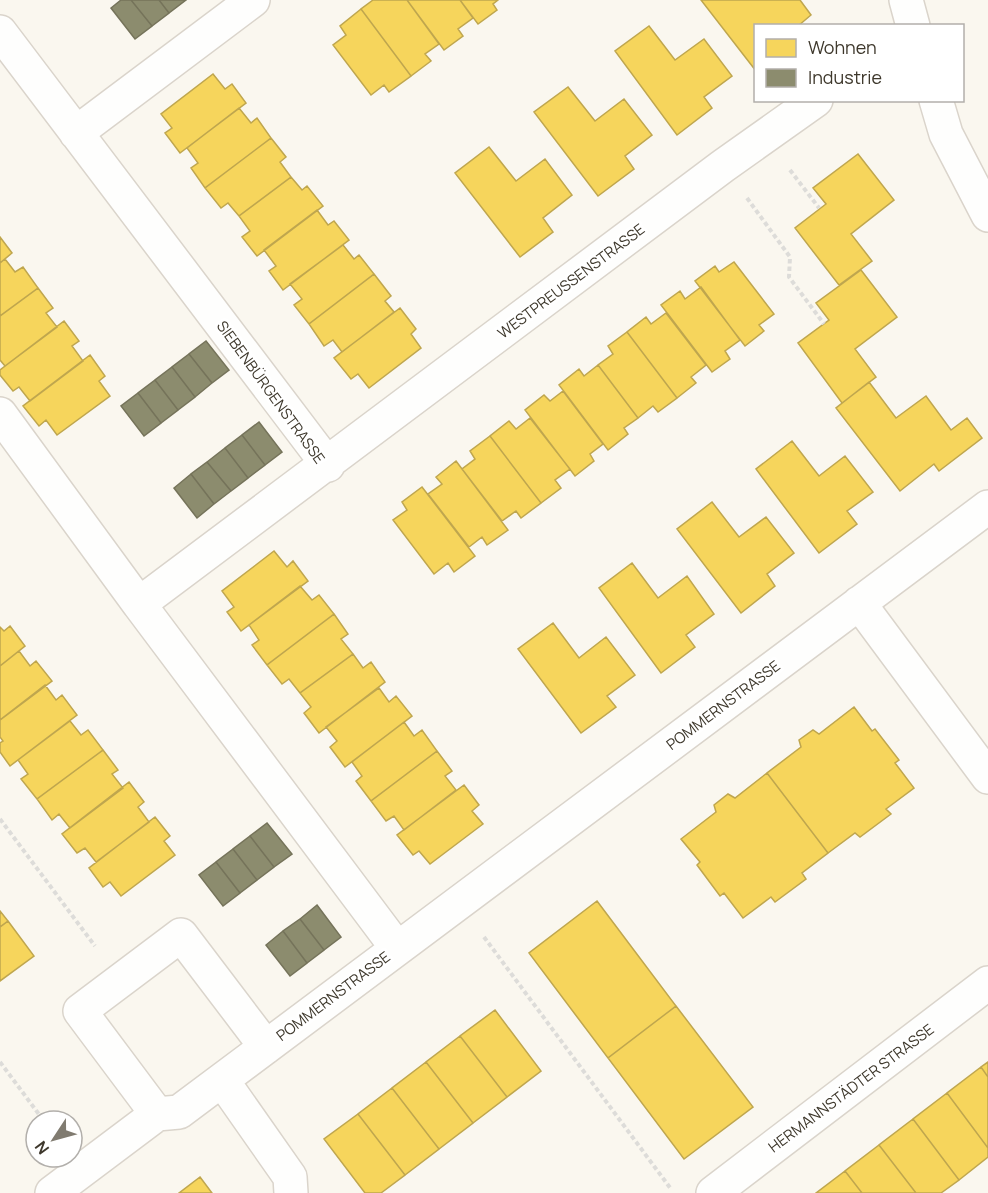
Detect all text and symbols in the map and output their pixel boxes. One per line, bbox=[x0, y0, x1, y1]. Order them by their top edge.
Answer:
legend bbox=[754, 24, 964, 102]
text: Wohnen bbox=[808, 35, 877, 59]
text: Industrie bbox=[808, 65, 882, 89]
street label: WESTPREUSSENSTRASSE bbox=[493, 219, 649, 343]
street label: SIEBENBÜRGENSTRASSE bbox=[212, 316, 330, 468]
street label: POMMERNSTRASSE bbox=[662, 655, 784, 755]
street label: POMMERNSTRASSE bbox=[272, 946, 394, 1046]
street label: HERMANNSTÄDTER STRASSE bbox=[764, 1019, 938, 1157]
north arrow bbox=[24, 1109, 84, 1169]
text: N bbox=[30, 1137, 54, 1159]

